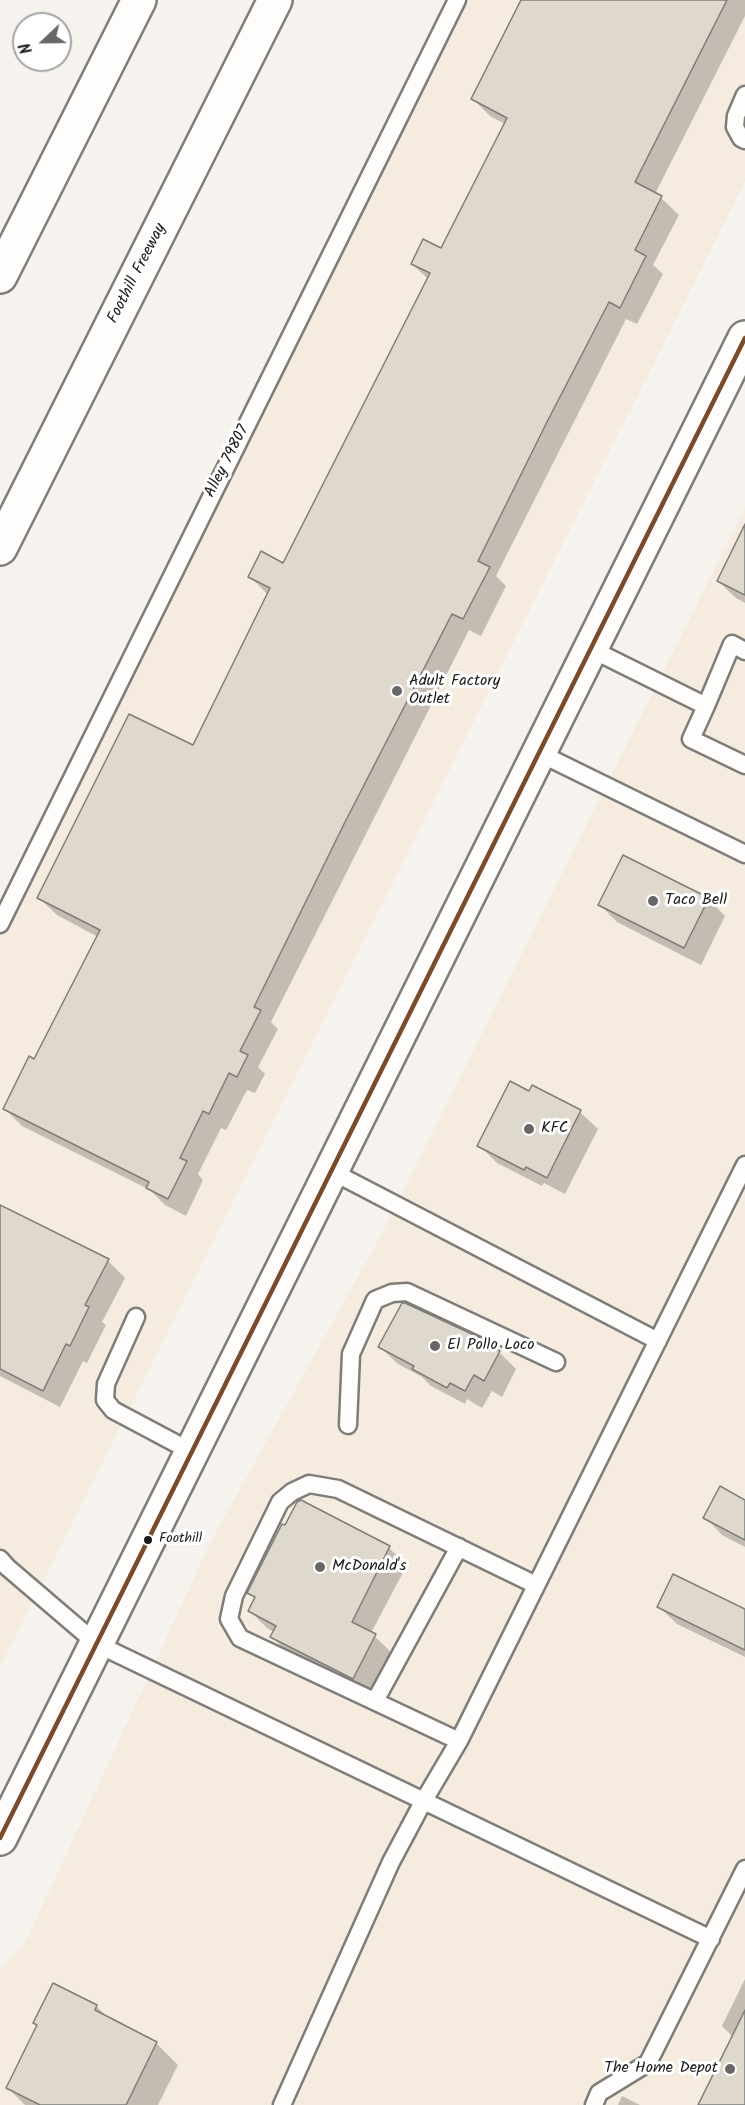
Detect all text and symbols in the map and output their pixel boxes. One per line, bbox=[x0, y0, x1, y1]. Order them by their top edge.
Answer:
north arrow bbox=[12, 12, 72, 72]
text: N bbox=[13, 39, 40, 58]
street label: Foothill Freeway bbox=[105, 221, 171, 327]
street label: Alley 79807 bbox=[202, 423, 254, 501]
place label: Adult Factory Outlet bbox=[409, 672, 500, 710]
marker: Adult Factory Outlet bbox=[390, 684, 404, 698]
place label: Taco Bell bbox=[665, 891, 727, 911]
marker: Taco Bell bbox=[646, 894, 660, 908]
place label: KFC bbox=[541, 1119, 568, 1139]
marker: KFC bbox=[522, 1122, 536, 1136]
place label: El Pollo Loco bbox=[447, 1336, 534, 1356]
marker: El Pollo Loco bbox=[428, 1339, 442, 1353]
place label: Foothill bbox=[159, 1532, 202, 1548]
marker: Foothill bbox=[142, 1534, 154, 1546]
place label: McDonald's bbox=[332, 1557, 406, 1577]
marker: McDonald's bbox=[313, 1560, 327, 1574]
place label: The Home Depot bbox=[604, 2059, 718, 2079]
marker: The Home Depot bbox=[723, 2062, 737, 2076]

